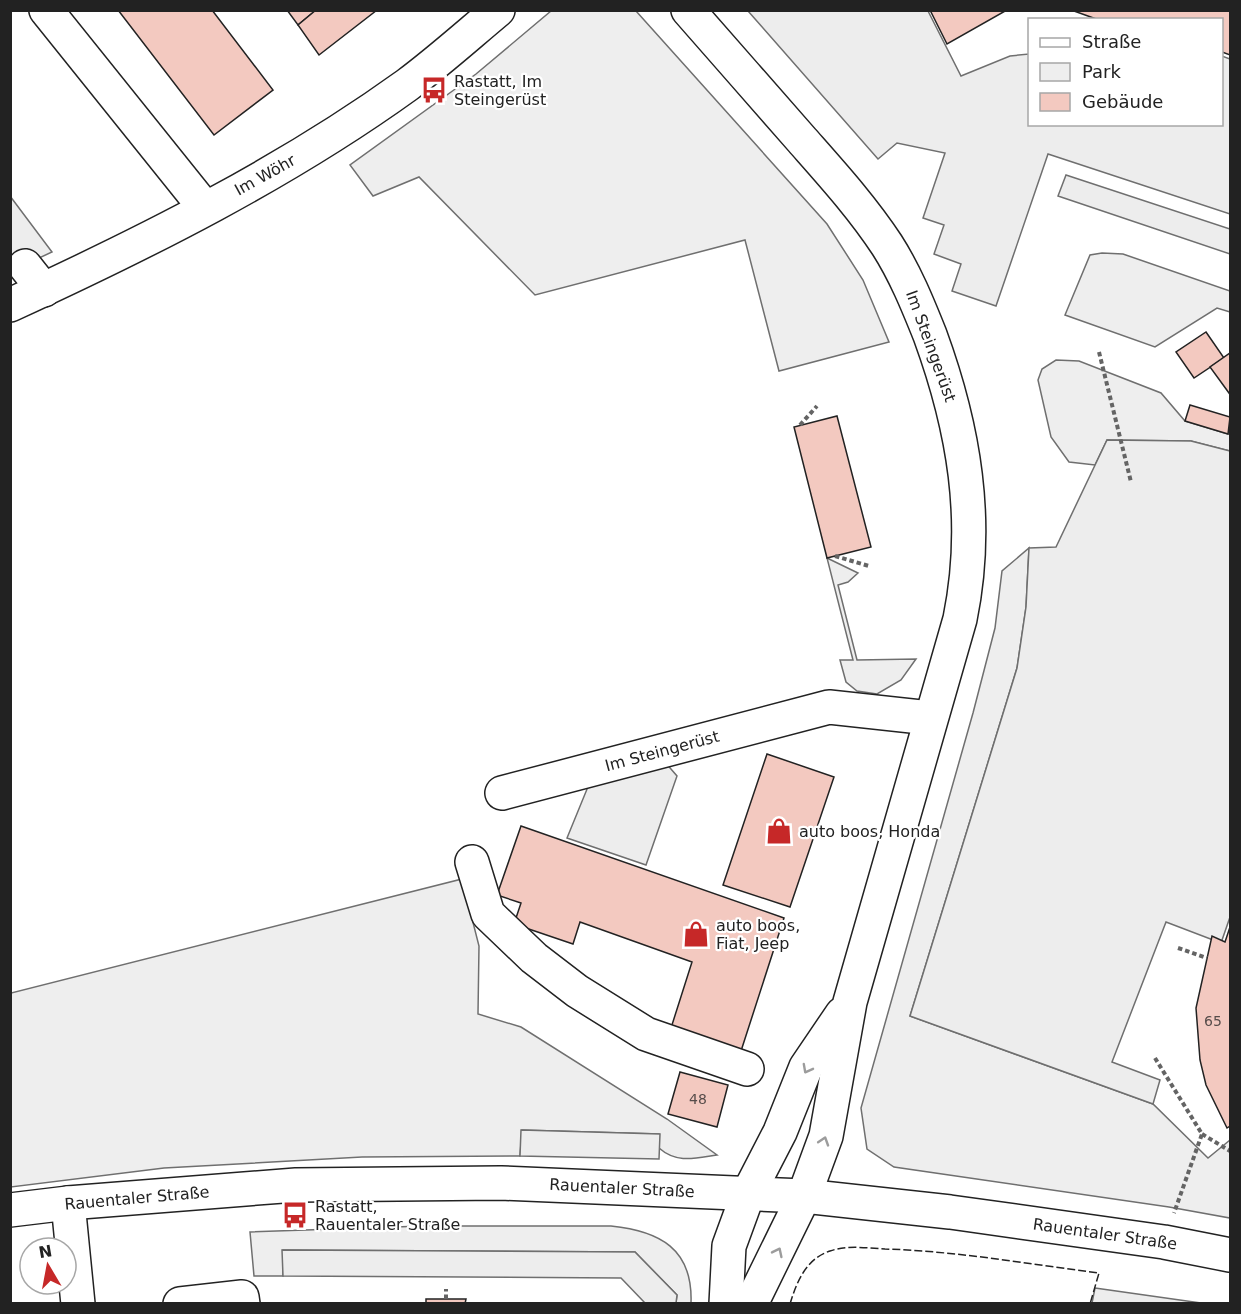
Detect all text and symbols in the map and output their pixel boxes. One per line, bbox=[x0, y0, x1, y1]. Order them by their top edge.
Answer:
legend bbox=[1028, 18, 1223, 126]
text: Straße bbox=[1082, 31, 1141, 52]
text: Park bbox=[1082, 61, 1121, 82]
place label: Rastatt, Im Steingerüst bbox=[454, 72, 546, 109]
bus stop icon: Rastatt, Im Steingerüst bbox=[419, 75, 449, 105]
text: Gebäude bbox=[1082, 91, 1163, 112]
street label: Im Wöhr bbox=[231, 150, 299, 199]
street label: Im Steingerüst bbox=[902, 288, 960, 404]
street label: Im Steingerüst bbox=[603, 727, 721, 775]
shop icon: auto boos, Honda bbox=[764, 816, 794, 846]
place label: auto boos, Honda bbox=[799, 822, 940, 841]
place label: auto boos, Fiat, Jeep bbox=[716, 916, 800, 953]
shop icon: auto boos, Fiat, Jeep bbox=[681, 919, 711, 949]
house number: 65 bbox=[1204, 1013, 1222, 1029]
one-way arrow bbox=[803, 1062, 814, 1073]
house number: 48 bbox=[689, 1091, 707, 1107]
one-way arrow bbox=[816, 1136, 829, 1147]
street label: Rauentaler Straße bbox=[549, 1175, 695, 1201]
street label: Rauentaler Straße bbox=[64, 1182, 210, 1214]
place label: Rastatt, Rauentaler Straße bbox=[315, 1197, 460, 1234]
bus stop icon: Rastatt, Rauentaler Straße bbox=[280, 1200, 310, 1230]
street label: Rauentaler Straße bbox=[1032, 1214, 1178, 1254]
north arrow bbox=[18, 1236, 78, 1296]
text: N bbox=[37, 1241, 54, 1262]
one-way arrow bbox=[770, 1247, 782, 1258]

